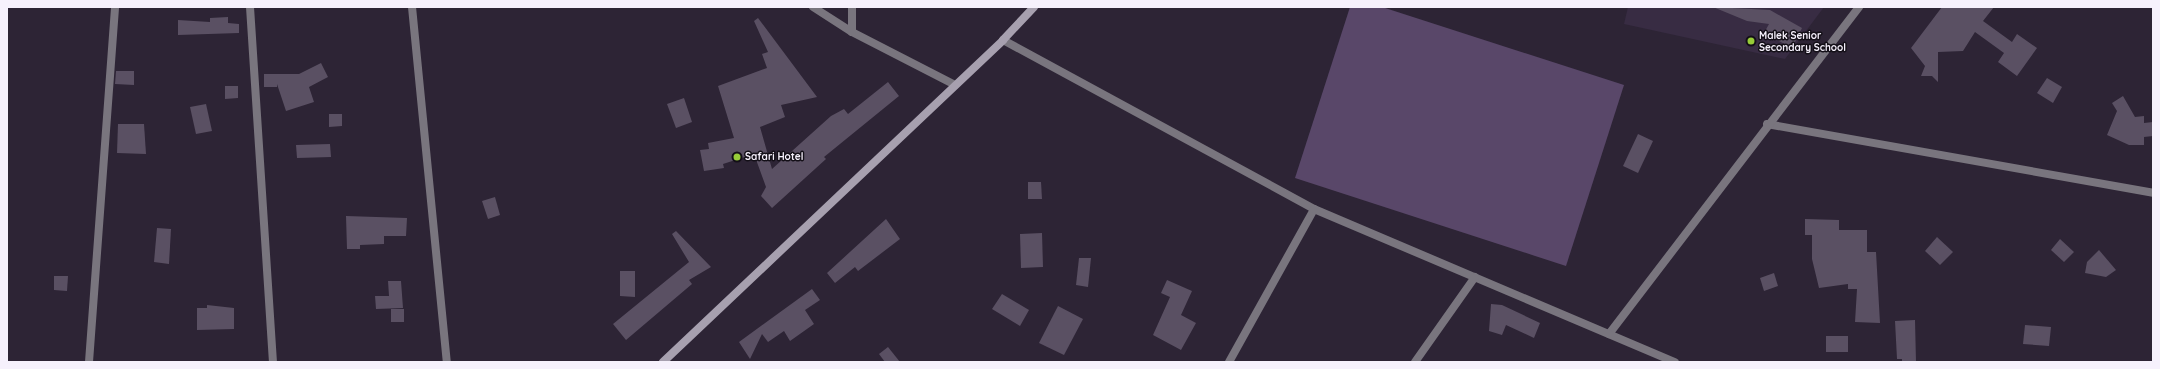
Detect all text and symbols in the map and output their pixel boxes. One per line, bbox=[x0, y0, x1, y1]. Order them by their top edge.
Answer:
place label: Malek Senior Secondary School bbox=[1759, 29, 1846, 52]
marker: Malek Senior Secondary School bbox=[1746, 36, 1756, 46]
place label: Safari Hotel bbox=[745, 151, 803, 163]
marker: Safari Hotel bbox=[732, 152, 742, 162]

